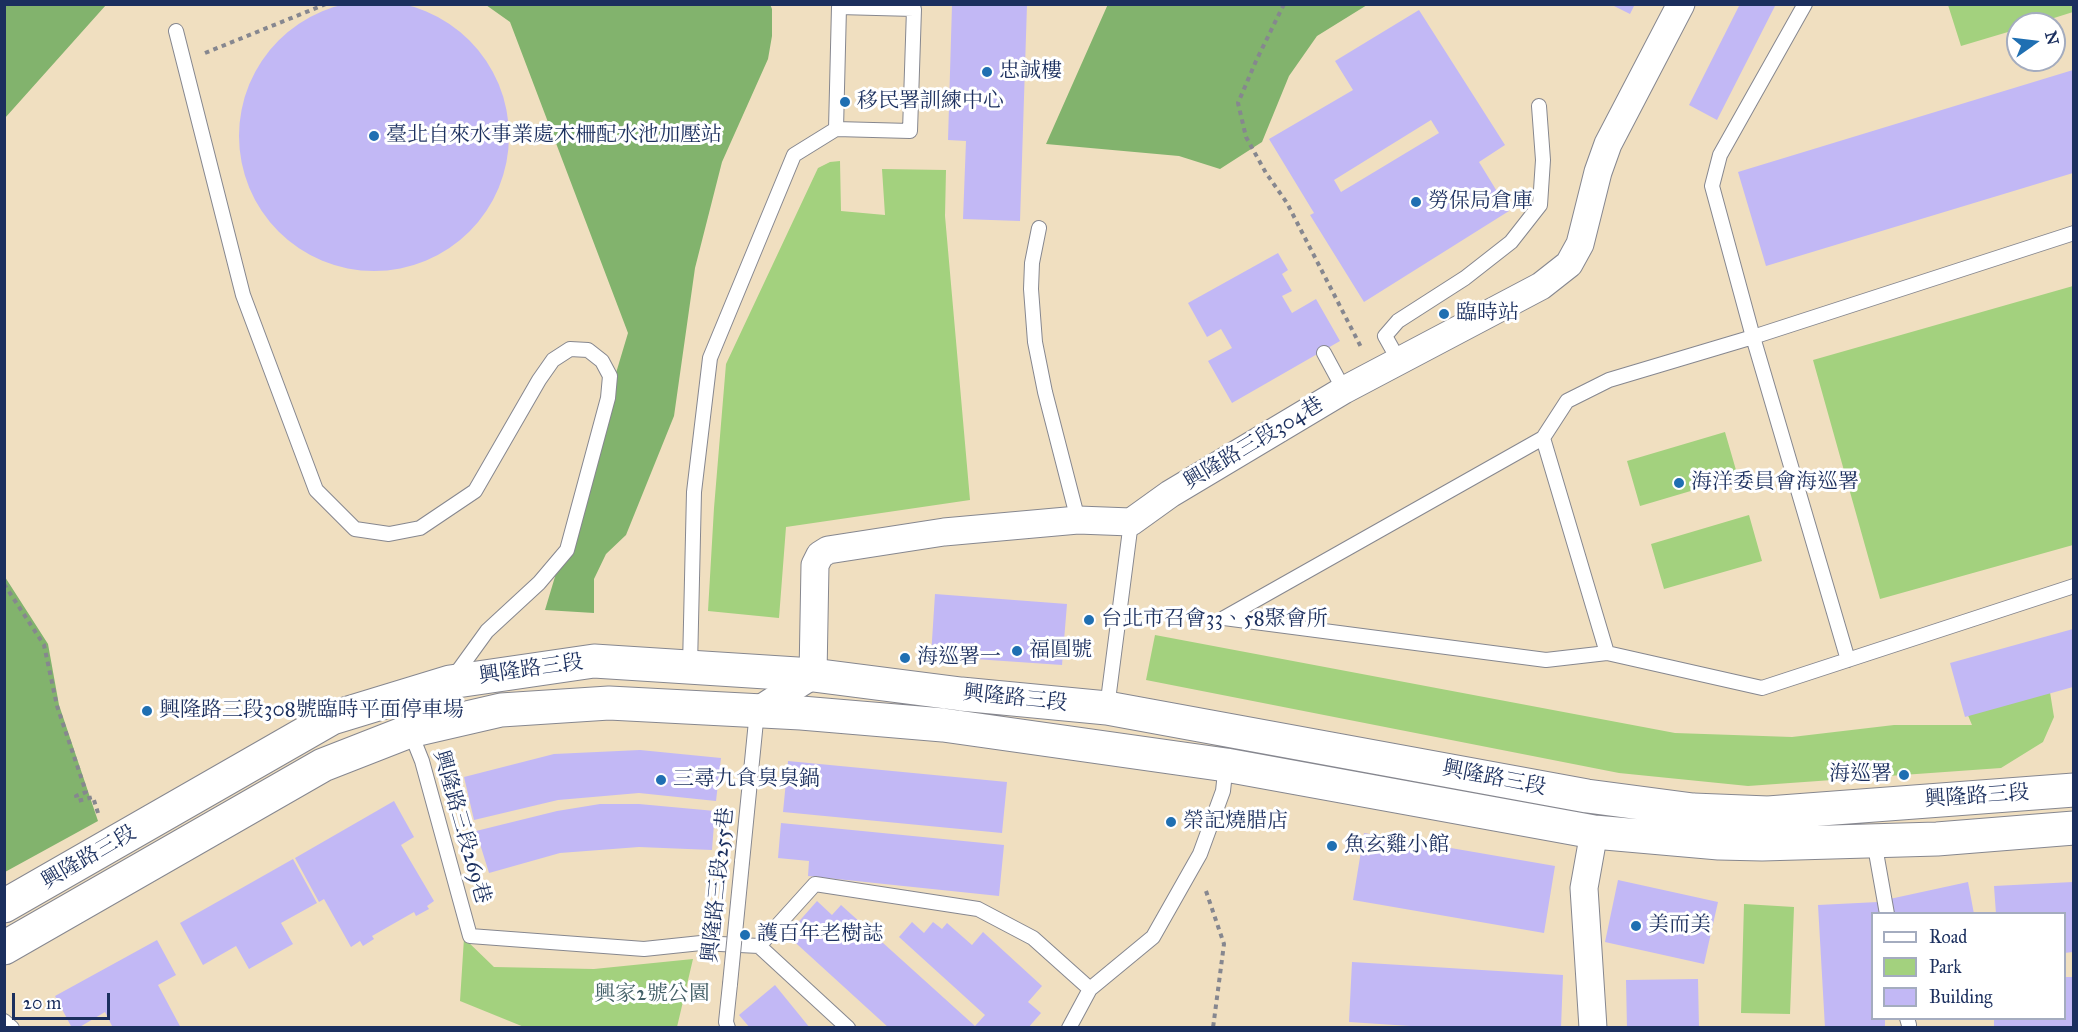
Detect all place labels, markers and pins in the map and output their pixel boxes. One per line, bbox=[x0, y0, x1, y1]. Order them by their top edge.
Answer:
place label: 忠誠樓 bbox=[999, 59, 1062, 85]
marker: 忠誠樓 bbox=[980, 65, 994, 79]
place label: 移民署訓練中心 bbox=[857, 89, 1004, 115]
marker: 移民署訓練中心 bbox=[838, 95, 852, 109]
place label: 臺北自來水事業處木柵配水池加壓站 bbox=[386, 123, 722, 149]
marker: 臺北自來水事業處木柵配水池加壓站 bbox=[367, 129, 381, 143]
place label: 勞保局倉庫 bbox=[1428, 189, 1533, 215]
marker: 勞保局倉庫 bbox=[1409, 195, 1423, 209]
place label: 臨時站 bbox=[1456, 301, 1519, 327]
marker: 臨時站 bbox=[1437, 307, 1451, 321]
place label: 海洋委員會海巡署 bbox=[1691, 470, 1859, 496]
marker: 海洋委員會海巡署 bbox=[1672, 476, 1686, 490]
place label: 台北市召會33、58聚會所 bbox=[1101, 607, 1328, 633]
marker: 台北市召會33、58聚會所 bbox=[1082, 613, 1096, 627]
place label: 福圓號 bbox=[1029, 638, 1092, 664]
marker: 福圓號 bbox=[1010, 644, 1024, 658]
place label: 海巡署一 bbox=[917, 645, 1001, 671]
marker: 海巡署一 bbox=[898, 651, 912, 665]
place label: 興隆路三段308號臨時平面停車場 bbox=[159, 698, 464, 724]
marker: 興隆路三段308號臨時平面停車場 bbox=[140, 704, 154, 718]
place label: 海巡署 bbox=[1829, 762, 1892, 788]
place label: 三尋九食臭臭鍋 bbox=[673, 767, 820, 793]
marker: 海巡署 bbox=[1897, 768, 1911, 782]
marker: 三尋九食臭臭鍋 bbox=[654, 773, 668, 787]
place label: 榮記燒腊店 bbox=[1183, 809, 1288, 835]
marker: 榮記燒腊店 bbox=[1164, 815, 1178, 829]
place label: 魚玄雞小館 bbox=[1344, 833, 1449, 859]
marker: 魚玄雞小館 bbox=[1325, 839, 1339, 853]
place label: 美而美 bbox=[1648, 913, 1711, 939]
marker: 美而美 bbox=[1629, 919, 1643, 933]
place label: 護百年老樹誌 bbox=[757, 922, 883, 948]
marker: 護百年老樹誌 bbox=[738, 928, 752, 942]

